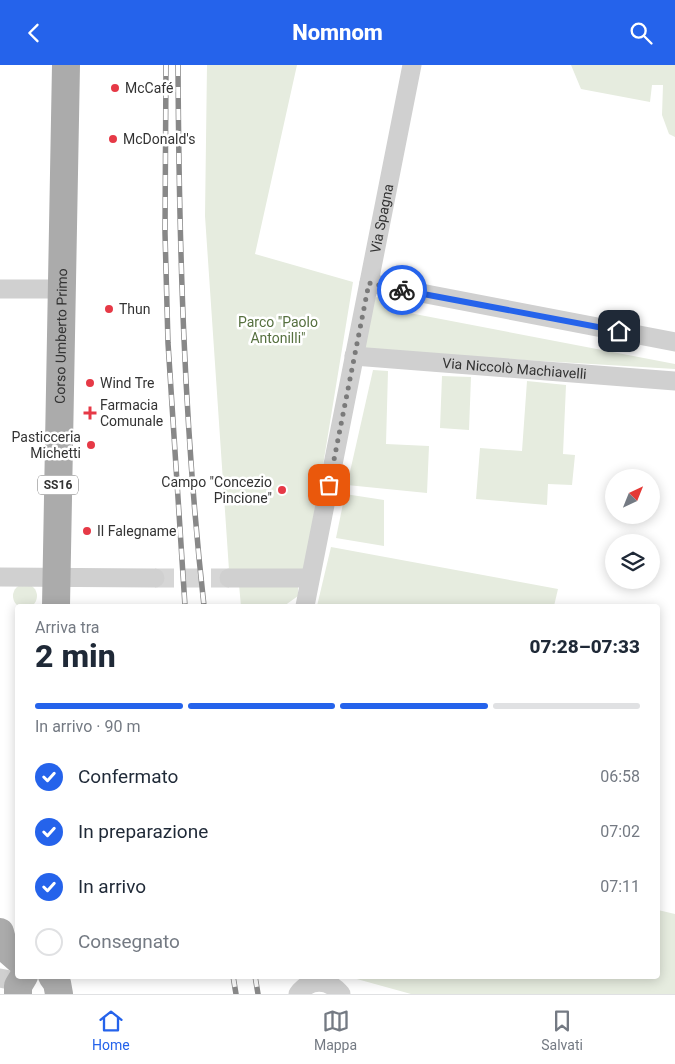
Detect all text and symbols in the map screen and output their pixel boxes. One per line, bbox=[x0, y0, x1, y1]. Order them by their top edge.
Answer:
icon: back bbox=[20, 19, 48, 47]
icon: search bbox=[627, 19, 655, 47]
text: Nomnom bbox=[292, 20, 383, 45]
place label: McCafé bbox=[125, 80, 173, 96]
marker: McCafé bbox=[109, 82, 121, 94]
place label: McDonald's bbox=[123, 131, 196, 147]
marker: McDonald's bbox=[107, 133, 119, 145]
street label: Via Spagna bbox=[367, 182, 396, 255]
courier bbox=[377, 265, 427, 315]
street label: Corso Umberto Primo bbox=[52, 268, 70, 404]
icon: bike bbox=[388, 276, 416, 304]
place label: Thun bbox=[119, 301, 151, 317]
marker: Thun bbox=[103, 303, 115, 315]
pin bbox=[598, 310, 640, 352]
park label: Parco "Paolo Antonilli" bbox=[238, 314, 318, 346]
icon: home bbox=[605, 317, 633, 345]
street label: Via Niccolò Machiavelli bbox=[442, 355, 587, 382]
place label: Wind Tre bbox=[100, 375, 155, 391]
marker: Wind Tre bbox=[84, 377, 96, 389]
place label: Farmacia Comunale bbox=[100, 397, 163, 429]
marker: Farmacia Comunale bbox=[84, 407, 96, 419]
place label: Pasticceria Michetti bbox=[12, 429, 81, 461]
marker: Pasticceria Michetti bbox=[85, 439, 97, 451]
pin bbox=[308, 464, 350, 506]
north arrow bbox=[605, 469, 660, 524]
map controls bbox=[605, 469, 660, 589]
icon: bag bbox=[315, 471, 343, 499]
place label: Campo "Concezio Pincione" bbox=[161, 474, 272, 506]
road number: SS16 bbox=[38, 475, 78, 495]
marker: Campo "Concezio Pincione" bbox=[276, 484, 288, 496]
place label: Il Falegname bbox=[97, 523, 177, 539]
marker: Il Falegname bbox=[81, 525, 93, 537]
button: layers bbox=[605, 534, 660, 589]
text: Arriva tra bbox=[35, 618, 100, 637]
text: 07:28–07:33 bbox=[529, 635, 640, 658]
text: 2 min bbox=[35, 637, 116, 675]
text: In arrivo · 90 m bbox=[35, 717, 140, 736]
icon: check bbox=[35, 763, 63, 791]
text: Confermato bbox=[78, 765, 178, 788]
text: 06:58 bbox=[600, 767, 640, 786]
icon: check bbox=[35, 818, 63, 846]
text: In preparazione bbox=[78, 820, 208, 843]
text: 07:02 bbox=[600, 822, 640, 841]
icon: check bbox=[35, 873, 63, 901]
text: In arrivo bbox=[78, 875, 146, 898]
text: 07:11 bbox=[600, 877, 640, 896]
text: Consegnato bbox=[78, 930, 180, 953]
tab: Home bbox=[92, 1007, 130, 1053]
tab: Mappa bbox=[314, 1007, 357, 1053]
tab: Salvati bbox=[541, 1007, 583, 1053]

